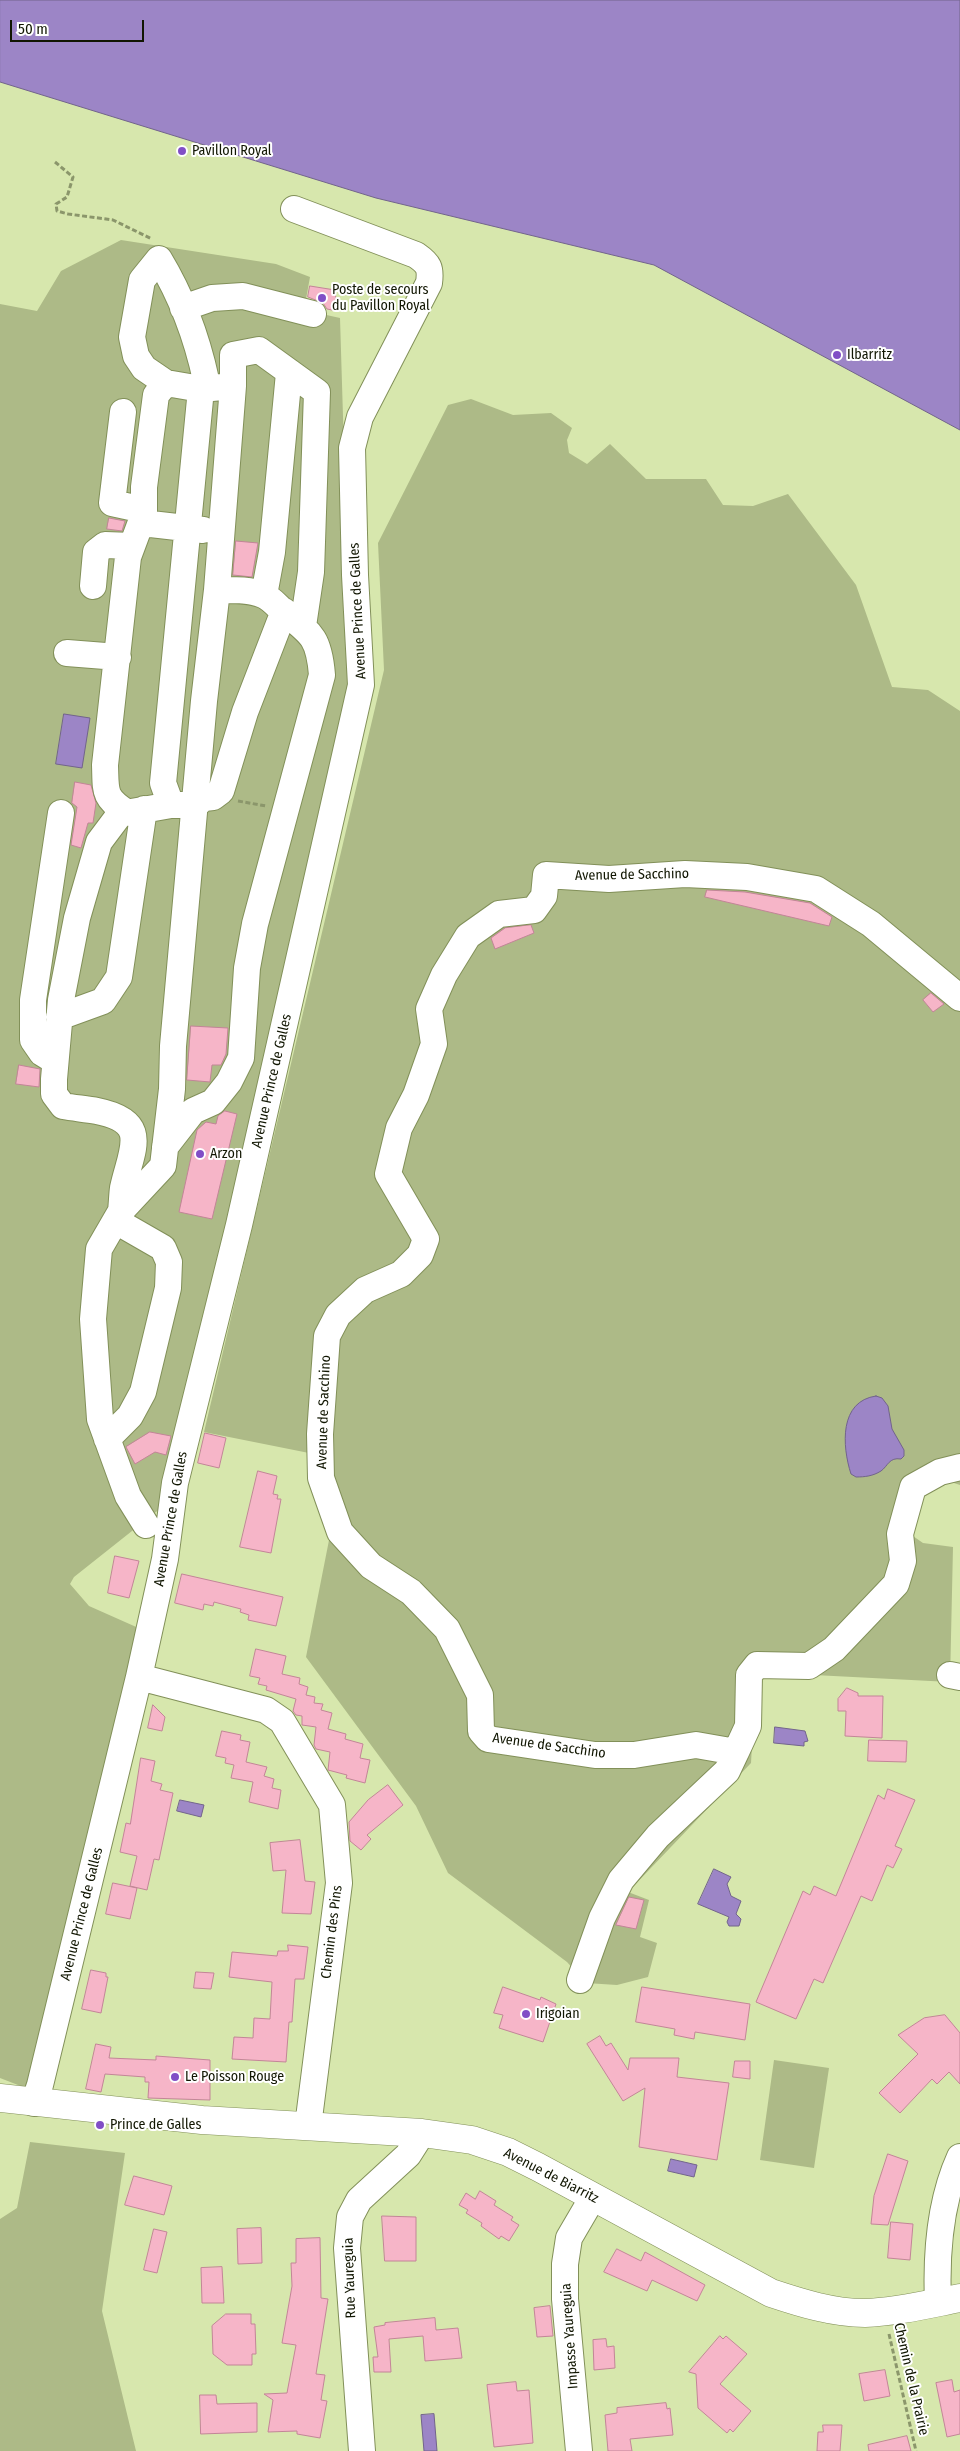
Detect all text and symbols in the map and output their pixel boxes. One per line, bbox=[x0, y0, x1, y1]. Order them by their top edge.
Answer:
scale bar bbox=[12, 10, 146, 42]
text: 50 m bbox=[18, 20, 48, 38]
place label: Pavillon Royal bbox=[192, 143, 272, 159]
marker: Pavillon Royal bbox=[176, 145, 188, 157]
place label: Poste de secours du Pavillon Royal bbox=[332, 282, 430, 314]
marker: Poste de secours du Pavillon Royal bbox=[316, 292, 328, 304]
place label: Ilbarritz bbox=[847, 347, 892, 363]
marker: Ilbarritz bbox=[831, 349, 843, 361]
street label: Avenue Prince de Galles bbox=[346, 542, 370, 680]
street label: Avenue de Sacchino bbox=[575, 866, 689, 884]
street label: Avenue Prince de Galles bbox=[248, 1012, 296, 1150]
place label: Arzon bbox=[210, 1146, 242, 1162]
marker: Arzon bbox=[194, 1148, 206, 1160]
street label: Avenue de Sacchino bbox=[314, 1355, 334, 1469]
street label: Avenue Prince de Galles bbox=[151, 1450, 191, 1588]
street label: Avenue de Sacchino bbox=[491, 1730, 607, 1762]
street label: Avenue Prince de Galles bbox=[57, 1846, 107, 1982]
street label: Chemin des Pins bbox=[318, 1884, 346, 1980]
place label: Irigoian bbox=[536, 2006, 580, 2022]
marker: Irigoian bbox=[520, 2008, 532, 2020]
place label: Le Poisson Rouge bbox=[185, 2069, 284, 2085]
marker: Le Poisson Rouge bbox=[169, 2071, 181, 2083]
place label: Prince de Galles bbox=[110, 2117, 201, 2133]
marker: Prince de Galles bbox=[94, 2119, 106, 2131]
street label: Avenue de Biarritz bbox=[501, 2145, 601, 2207]
street label: Rue Yaureguia bbox=[340, 2237, 360, 2319]
street label: Impasse Yaureguia bbox=[558, 2282, 582, 2390]
street label: Chemin de la Prairie bbox=[890, 2321, 932, 2437]

